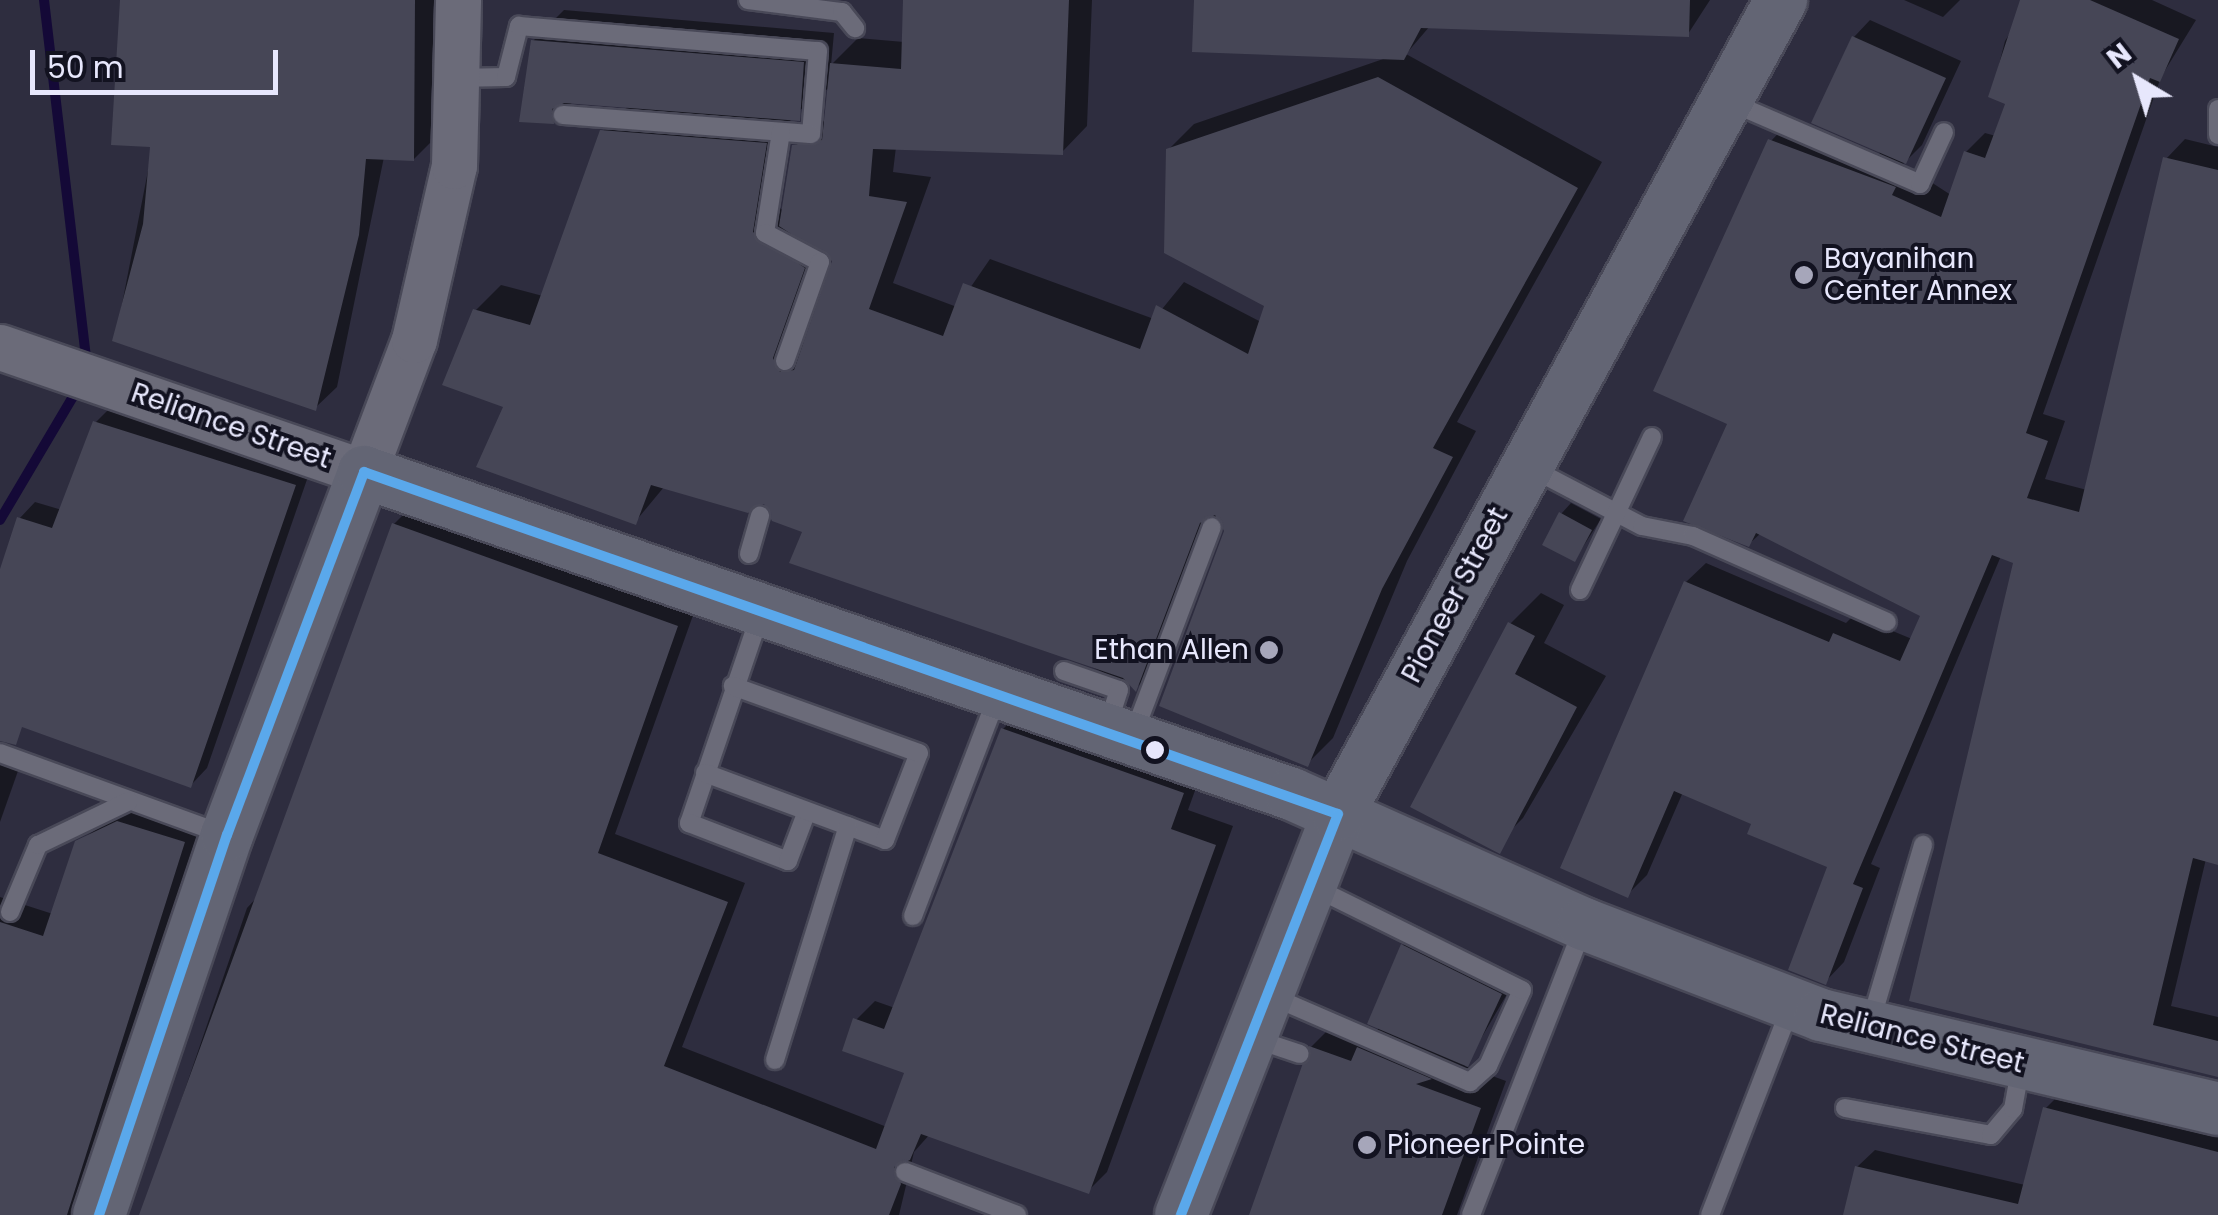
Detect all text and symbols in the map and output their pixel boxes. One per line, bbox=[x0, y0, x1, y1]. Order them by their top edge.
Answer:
scale bar bbox=[35, 30, 282, 92]
north arrow bbox=[2088, 30, 2188, 130]
text: N bbox=[2099, 34, 2140, 78]
text: 50 m bbox=[47, 46, 124, 89]
place label: Bayanihan Center Annex bbox=[1824, 242, 2012, 308]
marker: Bayanihan Center Annex bbox=[1793, 264, 1815, 286]
street label: Reliance Street bbox=[127, 376, 335, 476]
street label: Pioneer Street bbox=[1395, 502, 1515, 688]
place label: Ethan Allen bbox=[1094, 633, 1249, 667]
marker: Ethan Allen bbox=[1258, 639, 1280, 661]
unlabelled marker bbox=[1145, 740, 1165, 760]
street label: Reliance Street bbox=[1817, 997, 2027, 1081]
place label: Pioneer Pointe bbox=[1387, 1128, 1585, 1162]
marker: Pioneer Pointe bbox=[1356, 1134, 1378, 1156]

